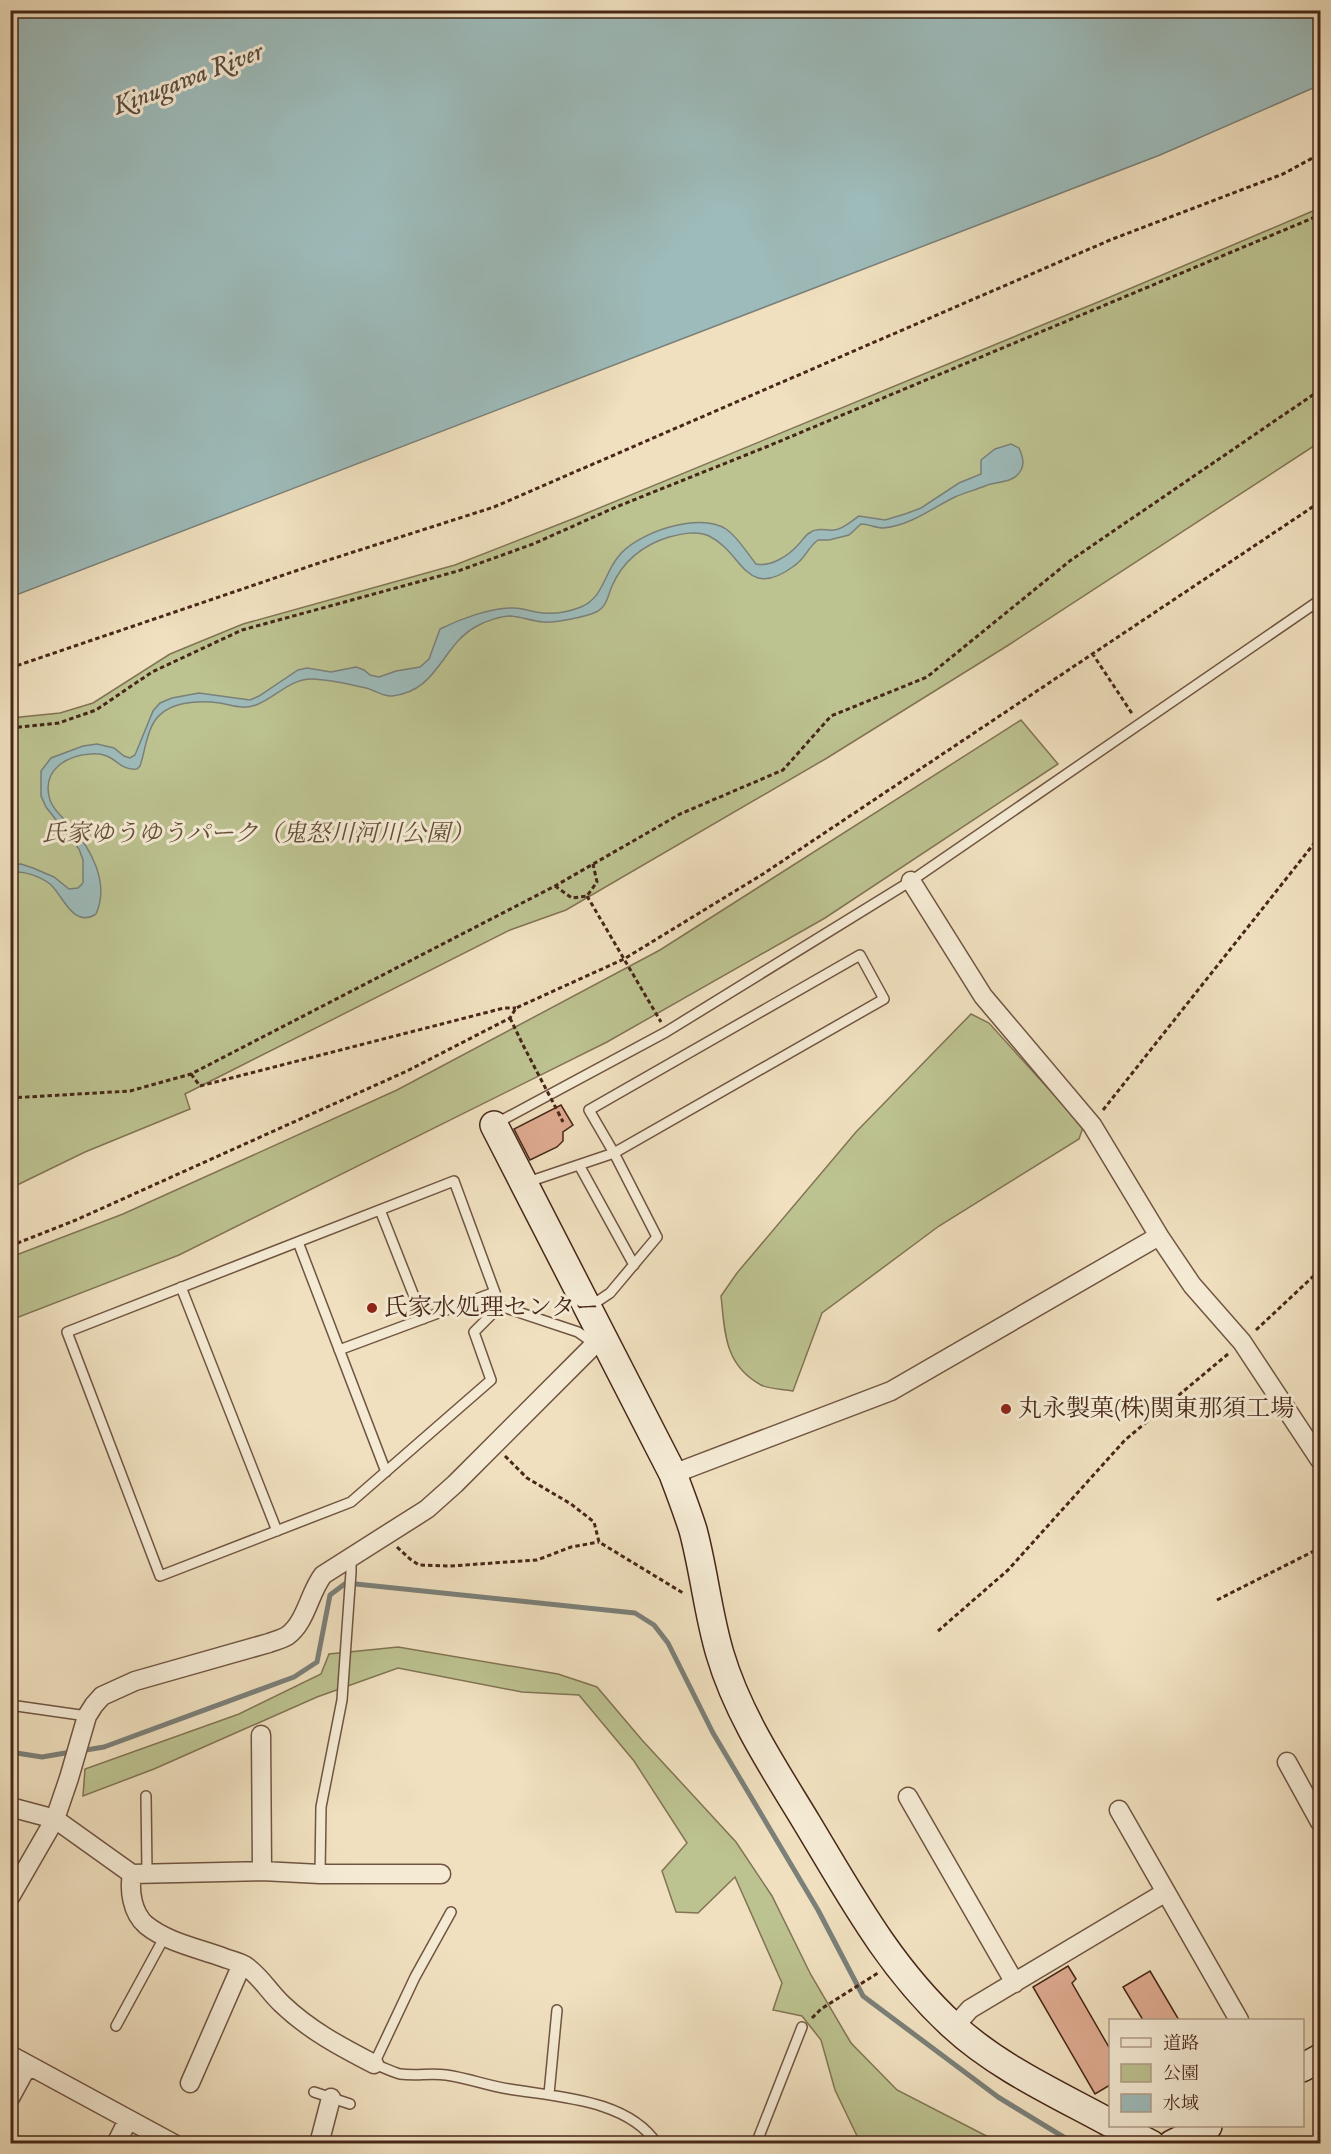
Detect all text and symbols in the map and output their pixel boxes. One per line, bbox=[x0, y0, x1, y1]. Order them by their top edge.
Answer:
water label: Kinugawa River bbox=[107, 35, 269, 124]
park label: 氏家ゆうゆうパーク（鬼怒川河川公園） bbox=[42, 819, 474, 850]
place label: 氏家水処理センター bbox=[384, 1293, 599, 1324]
marker: 氏家水処理センター bbox=[365, 1301, 379, 1315]
place label: 丸永製菓(株)関東那須工場 bbox=[1018, 1394, 1294, 1425]
marker: 丸永製菓(株)関東那須工場 bbox=[999, 1402, 1013, 1416]
legend bbox=[1109, 2019, 1304, 2127]
text: 道路 bbox=[1163, 2033, 1199, 2056]
text: 公園 bbox=[1163, 2063, 1199, 2086]
text: 水域 bbox=[1163, 2093, 1199, 2116]

